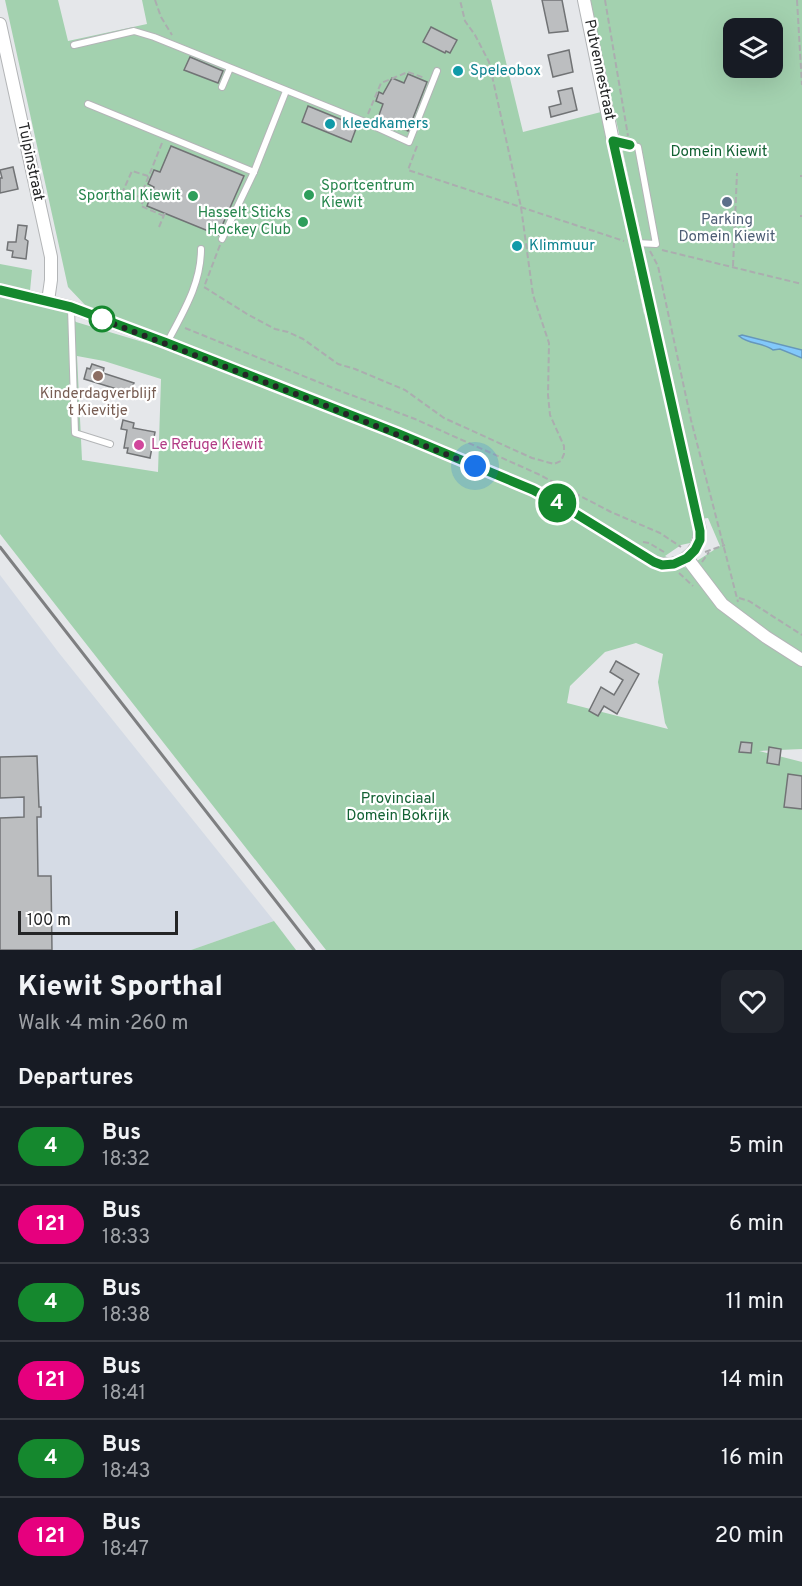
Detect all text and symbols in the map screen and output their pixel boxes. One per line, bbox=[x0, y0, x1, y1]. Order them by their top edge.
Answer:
street label: Putvennestraat bbox=[579, 18, 619, 122]
map controls bbox=[723, 18, 783, 78]
button: layers bbox=[723, 18, 783, 78]
place label: Speleobox bbox=[470, 62, 541, 81]
marker: Speleobox bbox=[451, 64, 465, 78]
place label: kleedkamers bbox=[342, 115, 429, 134]
marker: kleedkamers bbox=[323, 117, 337, 131]
street label: Tulpinstraat bbox=[12, 121, 48, 203]
park label: Domein Kiewit bbox=[671, 143, 768, 162]
place label: Sportcentrum Kiewit bbox=[321, 177, 415, 213]
place label: Sporthal Kiewit bbox=[78, 187, 181, 206]
marker: Sportcentrum Kiewit bbox=[302, 188, 316, 202]
marker: Sporthal Kiewit bbox=[186, 189, 200, 203]
marker: Parking Domein Kiewit bbox=[720, 195, 734, 209]
place label: Hasselt Sticks Hockey Club bbox=[198, 204, 291, 240]
place label: Parking Domein Kiewit bbox=[679, 211, 776, 247]
marker: Hasselt Sticks Hockey Club bbox=[296, 215, 310, 229]
place label: Klimmuur bbox=[529, 237, 595, 256]
marker: Klimmuur bbox=[510, 239, 524, 253]
unlabelled marker bbox=[89, 306, 115, 332]
marker: Kinderdagverblijf t Kievitje bbox=[91, 369, 105, 383]
place label: Kinderdagverblijf t Kievitje bbox=[40, 385, 156, 421]
place label: Le Refuge Kiewit bbox=[151, 436, 263, 455]
marker: Le Refuge Kiewit bbox=[132, 438, 146, 452]
your location bbox=[460, 451, 490, 481]
line badge: 4 bbox=[538, 484, 576, 522]
text: 4 bbox=[550, 490, 564, 517]
park label: Provinciaal Domein Bokrijk bbox=[346, 790, 450, 826]
scale bar bbox=[18, 908, 178, 935]
text: 100 m bbox=[27, 911, 71, 931]
text: Kiewit Sporthal bbox=[18, 970, 223, 1006]
button: heart bbox=[721, 970, 784, 1033]
text: Walk · 4 min · 260 m bbox=[18, 1011, 189, 1037]
text: Departures bbox=[18, 1065, 134, 1092]
text: Bus bbox=[102, 1120, 141, 1147]
text: 4 bbox=[44, 1133, 58, 1160]
text: 5 min bbox=[729, 1133, 784, 1160]
text: 18:32 bbox=[102, 1147, 150, 1173]
text: Bus bbox=[102, 1198, 141, 1225]
text: 121 bbox=[36, 1211, 66, 1238]
text: 6 min bbox=[729, 1211, 784, 1238]
text: 18:33 bbox=[102, 1225, 150, 1251]
text: Bus bbox=[102, 1276, 141, 1303]
text: 4 bbox=[44, 1289, 58, 1316]
text: 11 min bbox=[726, 1289, 784, 1316]
text: 18:38 bbox=[102, 1303, 150, 1329]
text: Bus bbox=[102, 1354, 141, 1381]
text: 121 bbox=[36, 1367, 66, 1394]
text: 14 min bbox=[721, 1367, 784, 1394]
text: 18:41 bbox=[102, 1381, 146, 1407]
text: Bus bbox=[102, 1432, 141, 1459]
text: 4 bbox=[44, 1445, 58, 1472]
text: 16 min bbox=[721, 1445, 784, 1472]
text: 18:43 bbox=[102, 1459, 151, 1485]
text: Bus bbox=[102, 1510, 141, 1537]
text: 121 bbox=[36, 1523, 66, 1550]
text: 20 min bbox=[715, 1523, 784, 1550]
text: 18:47 bbox=[102, 1537, 149, 1563]

